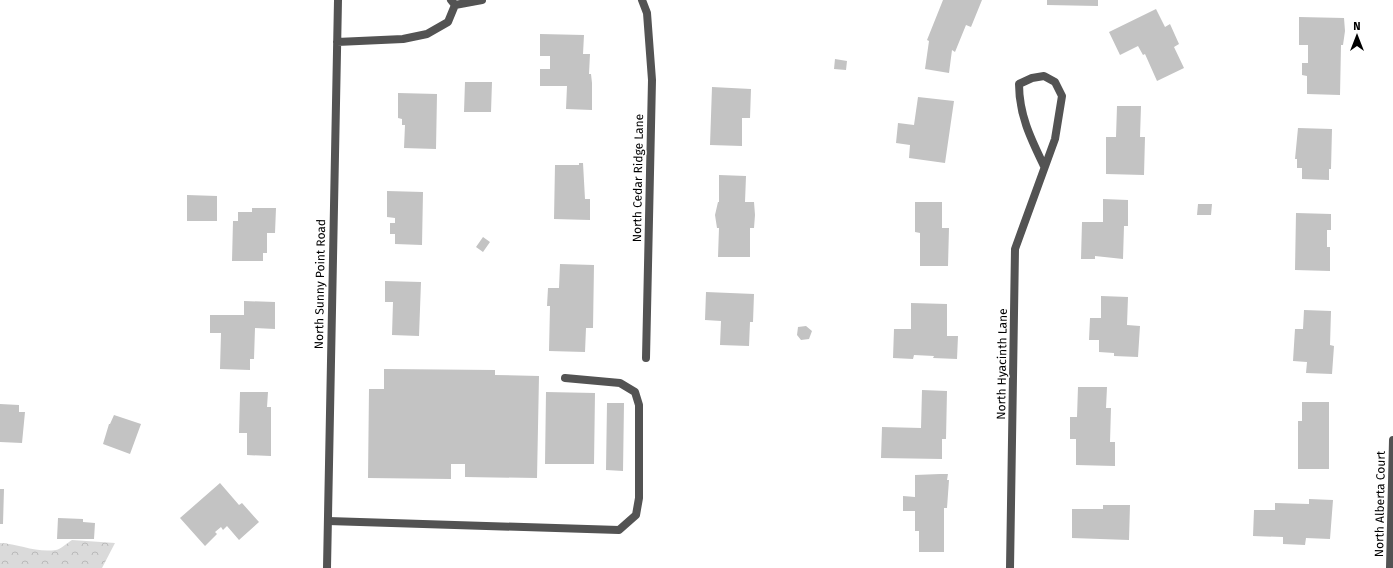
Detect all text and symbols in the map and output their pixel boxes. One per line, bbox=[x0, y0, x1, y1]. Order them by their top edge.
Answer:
north arrow bbox=[1337, 16, 1377, 56]
text: N bbox=[1353, 20, 1361, 33]
street label: North Cedar Ridge Lane bbox=[630, 114, 646, 242]
street label: North Sunny Point Road bbox=[312, 219, 328, 349]
street label: North Hyacinth Lane bbox=[994, 308, 1010, 420]
street label: North Alberta Court bbox=[1372, 450, 1388, 557]

